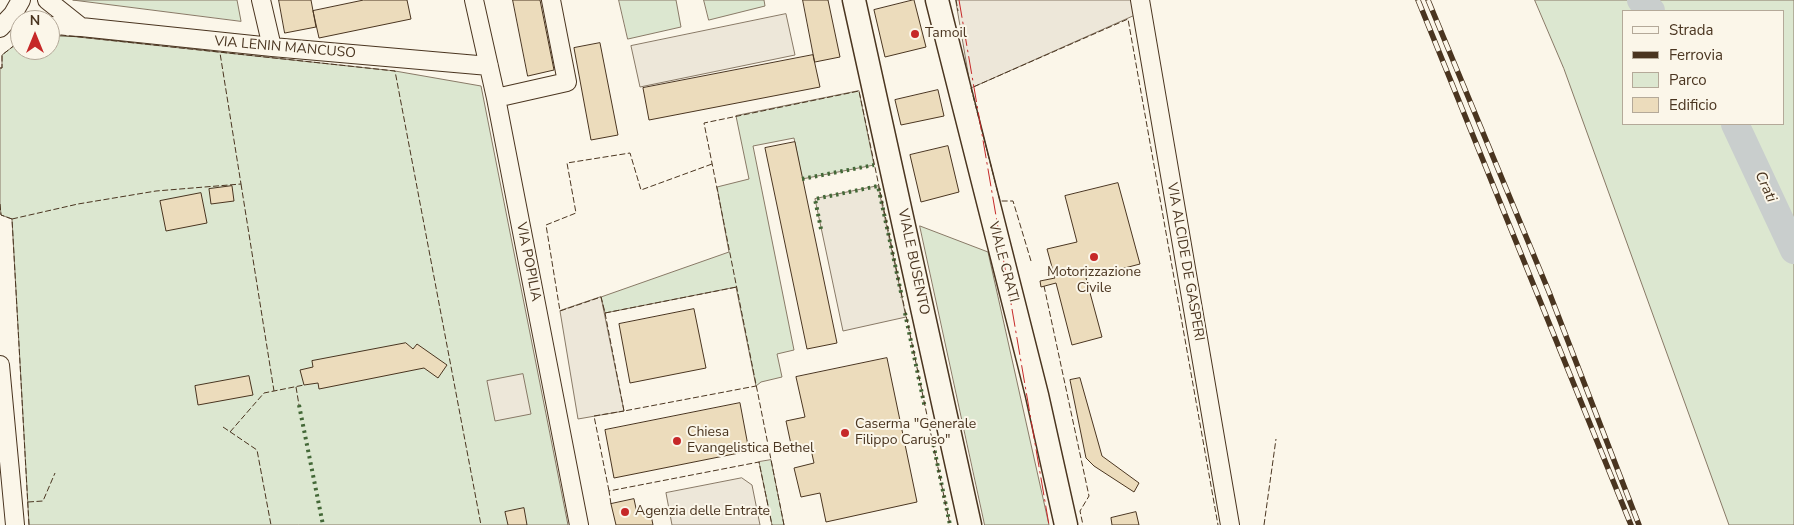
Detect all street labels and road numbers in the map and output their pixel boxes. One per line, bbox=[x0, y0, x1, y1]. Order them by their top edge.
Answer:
street label: VIA LENIN MANCUSO bbox=[213, 33, 357, 63]
street label: VIA ALCIDE DE GASPERI bbox=[1163, 182, 1207, 342]
street label: VIALE BUSENTO bbox=[894, 207, 932, 317]
street label: VIALE CRATI bbox=[984, 220, 1022, 304]
street label: VIA POPILIA bbox=[512, 221, 544, 303]

